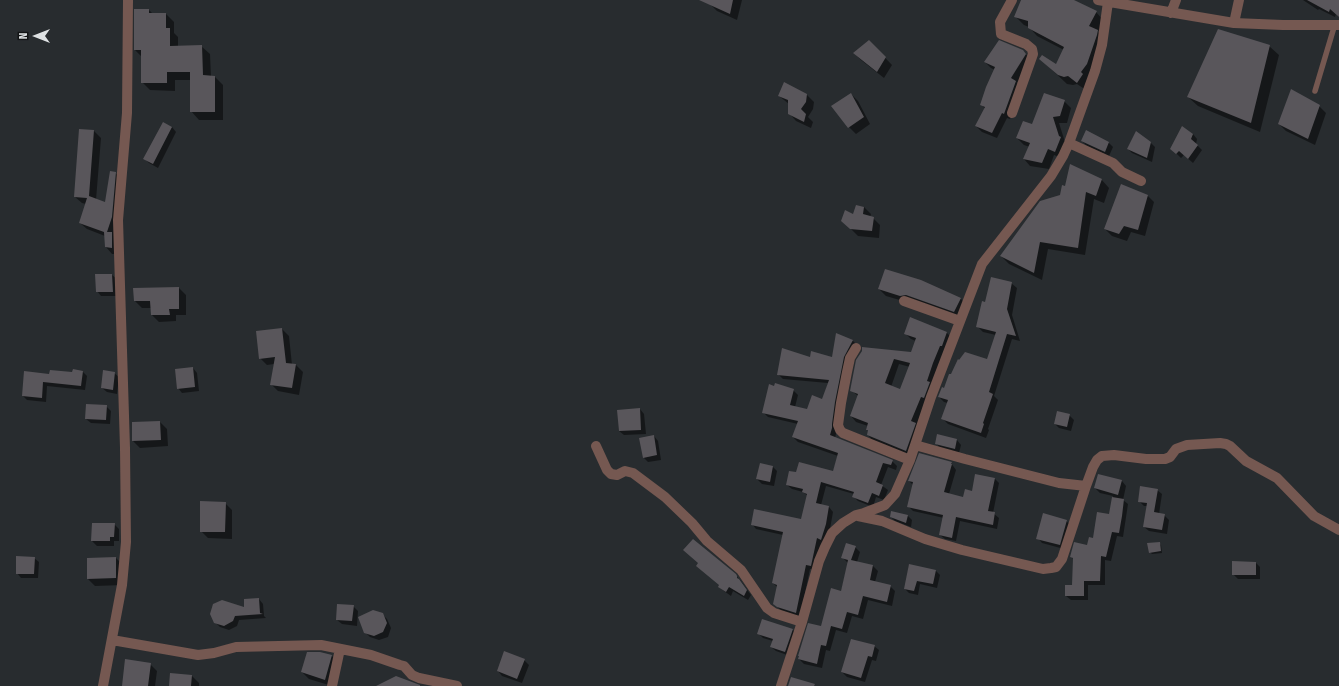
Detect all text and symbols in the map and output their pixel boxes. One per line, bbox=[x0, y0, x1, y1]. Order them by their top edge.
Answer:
north arrow bbox=[16, 16, 56, 56]
text: N bbox=[17, 33, 30, 39]

